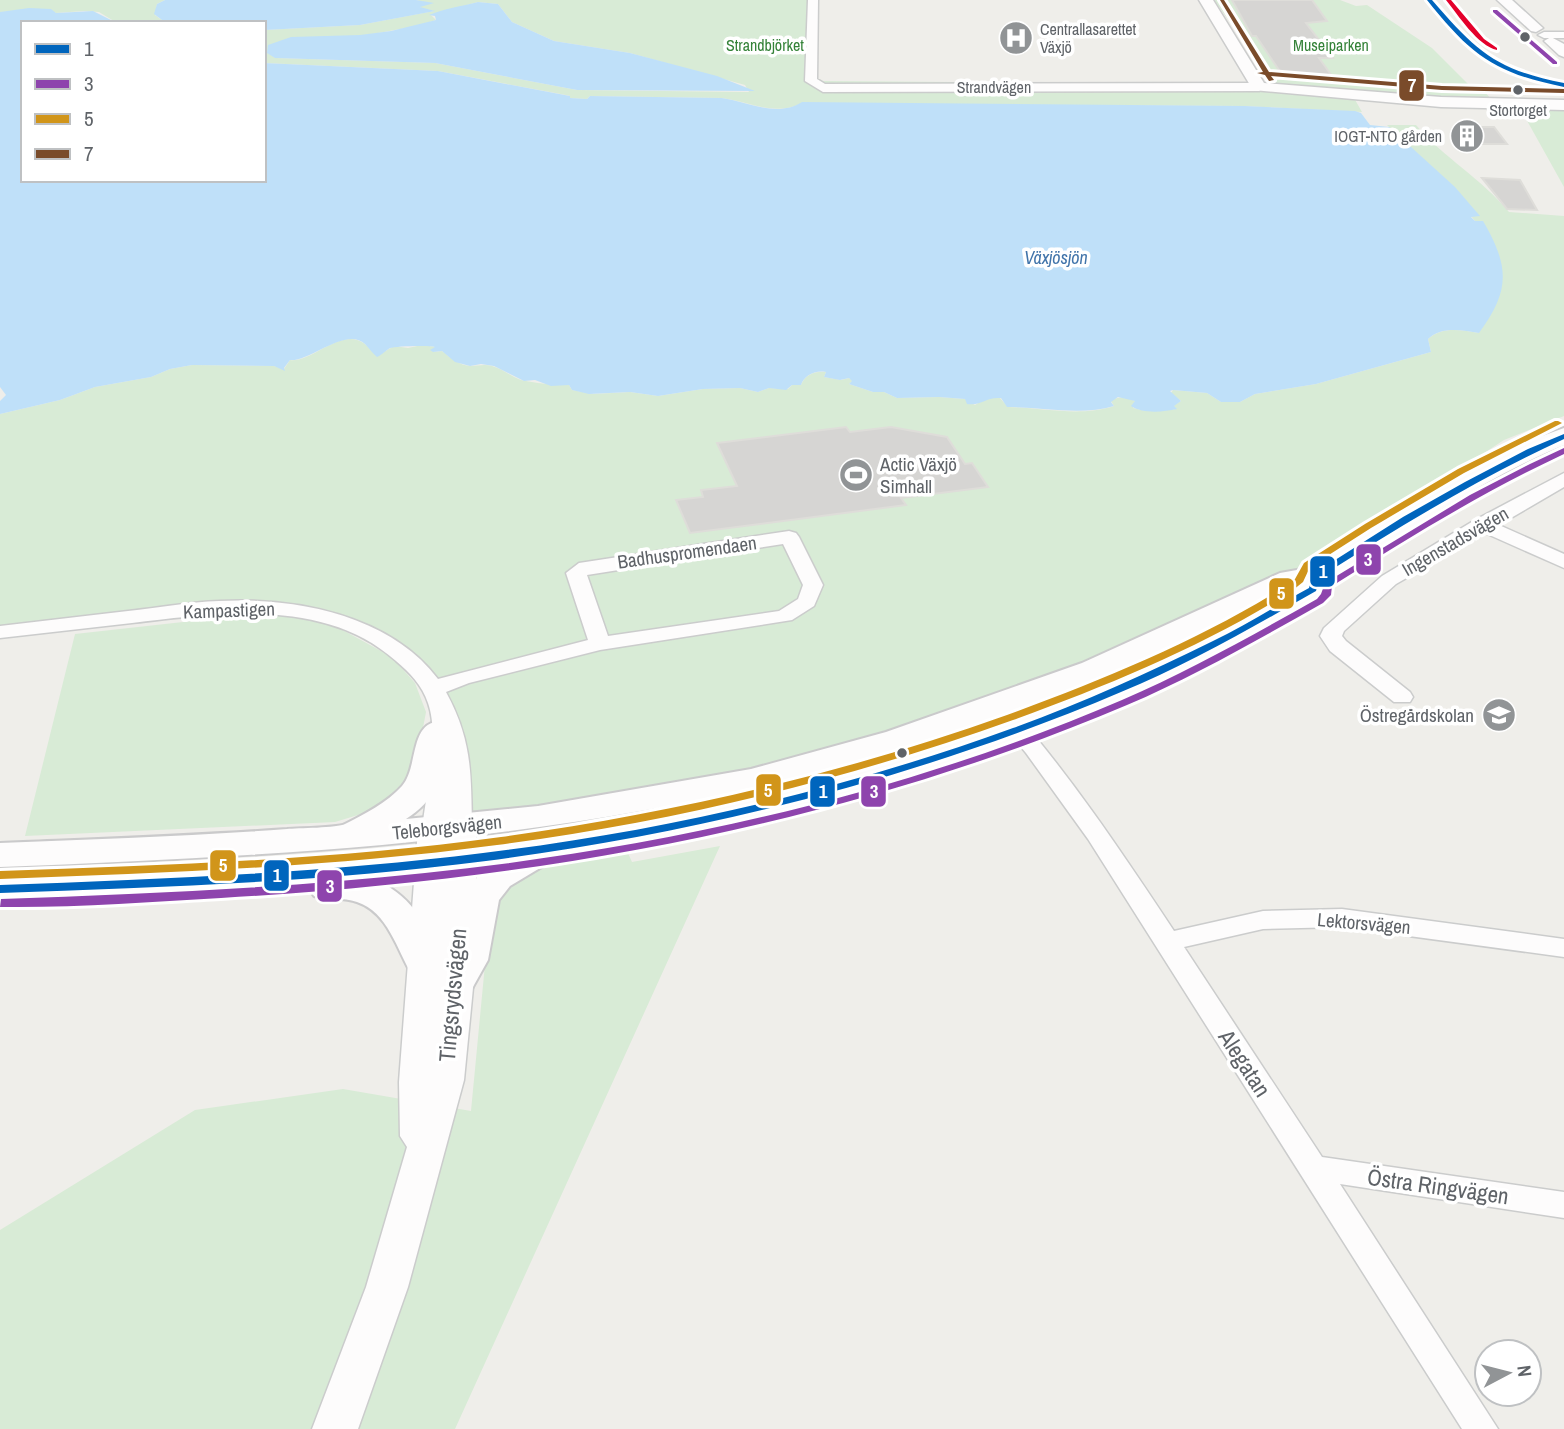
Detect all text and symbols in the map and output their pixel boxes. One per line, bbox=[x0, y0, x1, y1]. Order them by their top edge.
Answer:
place label: Centrallasarettet Växjö bbox=[1040, 18, 1137, 58]
hospital icon: Centrallasarettet Växjö bbox=[997, 19, 1035, 57]
legend bbox=[21, 21, 266, 182]
unlabelled marker bbox=[1518, 30, 1532, 44]
text: 1 bbox=[84, 34, 94, 63]
park label: Strandbjörket bbox=[726, 34, 804, 56]
park label: Museiparken bbox=[1293, 34, 1369, 56]
text: 3 bbox=[84, 69, 94, 98]
line badge: 7 bbox=[1398, 69, 1425, 102]
text: 7 bbox=[1408, 72, 1417, 98]
street label: Strandvägen bbox=[957, 76, 1031, 98]
marker: Stortorget bbox=[1511, 83, 1525, 97]
place label: Stortorget bbox=[1489, 99, 1547, 121]
text: 5 bbox=[84, 104, 94, 133]
building icon: IOGT-NTO gården bbox=[1448, 117, 1486, 155]
place label: IOGT-NTO gården bbox=[1334, 125, 1442, 147]
text: 7 bbox=[84, 139, 94, 168]
water label: Växjösjön bbox=[1024, 245, 1088, 270]
place label: Actic Växjö Simhall bbox=[879, 451, 957, 499]
sports icon: Actic Växjö Simhall bbox=[837, 456, 875, 494]
street label: Ingenstadsvägen bbox=[1397, 500, 1513, 582]
street label: Badhuspromendaen bbox=[616, 529, 758, 575]
line badge: 3 bbox=[1355, 543, 1382, 576]
text: 3 bbox=[1364, 546, 1373, 572]
line badge: 1 bbox=[1309, 555, 1336, 588]
text: 1 bbox=[1319, 558, 1328, 584]
line badge: 5 bbox=[1268, 577, 1295, 610]
text: 5 bbox=[1277, 580, 1286, 606]
street label: Kampastigen bbox=[183, 595, 275, 625]
school or university icon: Östregårdskolan bbox=[1480, 696, 1518, 734]
place label: Östregårdskolan bbox=[1360, 702, 1474, 728]
unlabelled marker bbox=[895, 746, 909, 760]
line badge: 5 bbox=[755, 773, 782, 807]
line badge: 1 bbox=[809, 775, 836, 808]
line badge: 3 bbox=[860, 775, 887, 808]
text: 5 bbox=[764, 777, 773, 803]
text: 1 bbox=[819, 778, 828, 804]
text: 3 bbox=[870, 778, 879, 804]
street label: Teleborgsvägen bbox=[391, 808, 503, 846]
line badge: 5 bbox=[209, 849, 237, 882]
text: 5 bbox=[219, 852, 228, 878]
line badge: 1 bbox=[263, 859, 290, 892]
text: 1 bbox=[273, 862, 282, 888]
line badge: 3 bbox=[316, 869, 343, 903]
text: 3 bbox=[326, 873, 335, 899]
street label: Lektorsvägen bbox=[1316, 906, 1412, 940]
street label: Tingsrydsvägen bbox=[431, 927, 473, 1063]
street label: Alegatan bbox=[1211, 1022, 1278, 1103]
street label: Östra Ringvägen bbox=[1365, 1161, 1511, 1211]
north arrow bbox=[1473, 1338, 1543, 1408]
text: N bbox=[1511, 1364, 1538, 1378]

